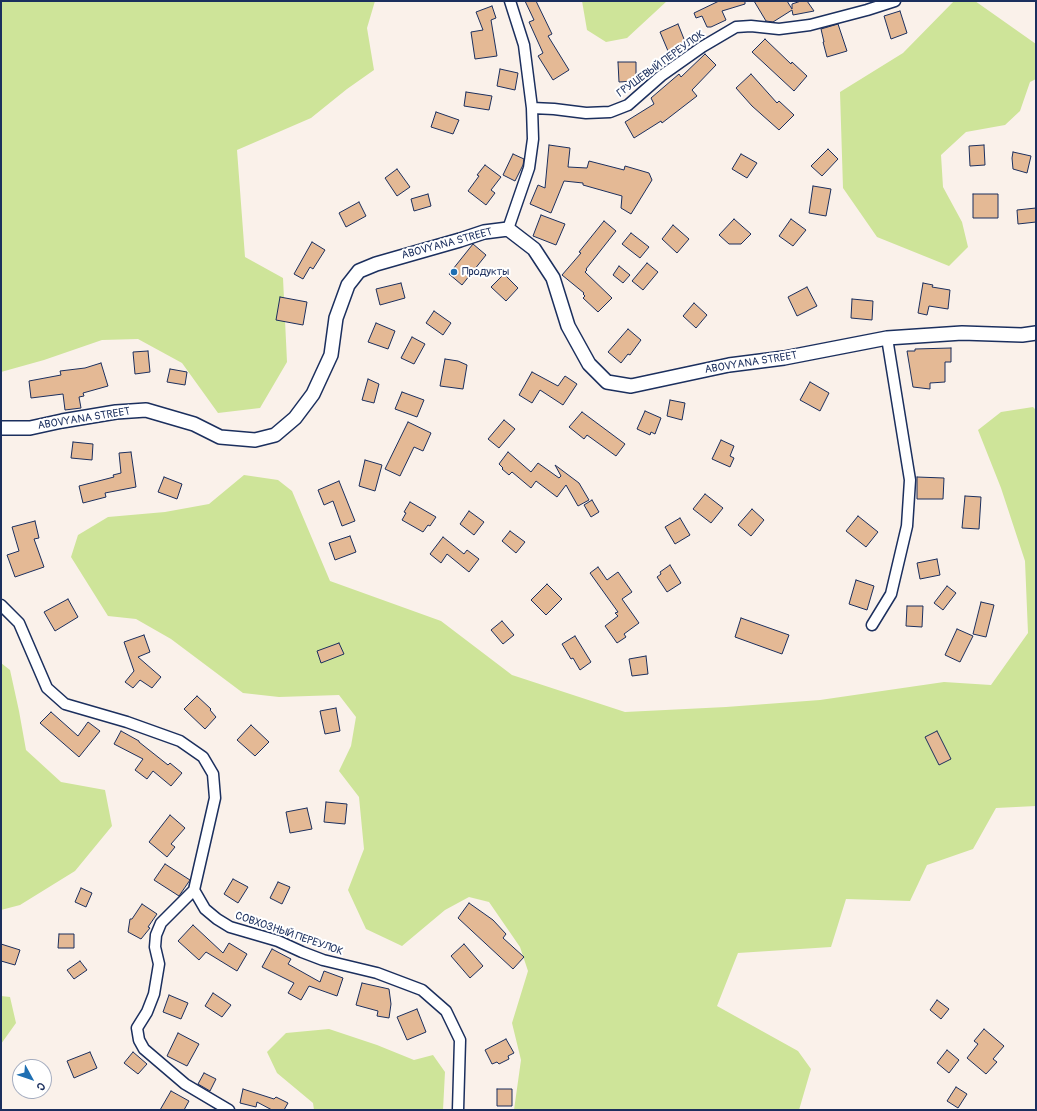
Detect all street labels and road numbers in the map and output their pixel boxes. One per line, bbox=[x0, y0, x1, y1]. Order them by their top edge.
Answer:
street label: ГРУШЕВЫЙ ПЕРЕУЛОК bbox=[615, 28, 707, 100]
street label: ABOVYANA STREET bbox=[400, 226, 494, 262]
street label: ABOVYANA STREET bbox=[704, 349, 798, 377]
street label: ABOVYANA STREET bbox=[37, 405, 131, 433]
street label: СОВХОЗНЫЙ ПЕРЕУЛОК bbox=[233, 909, 345, 959]

